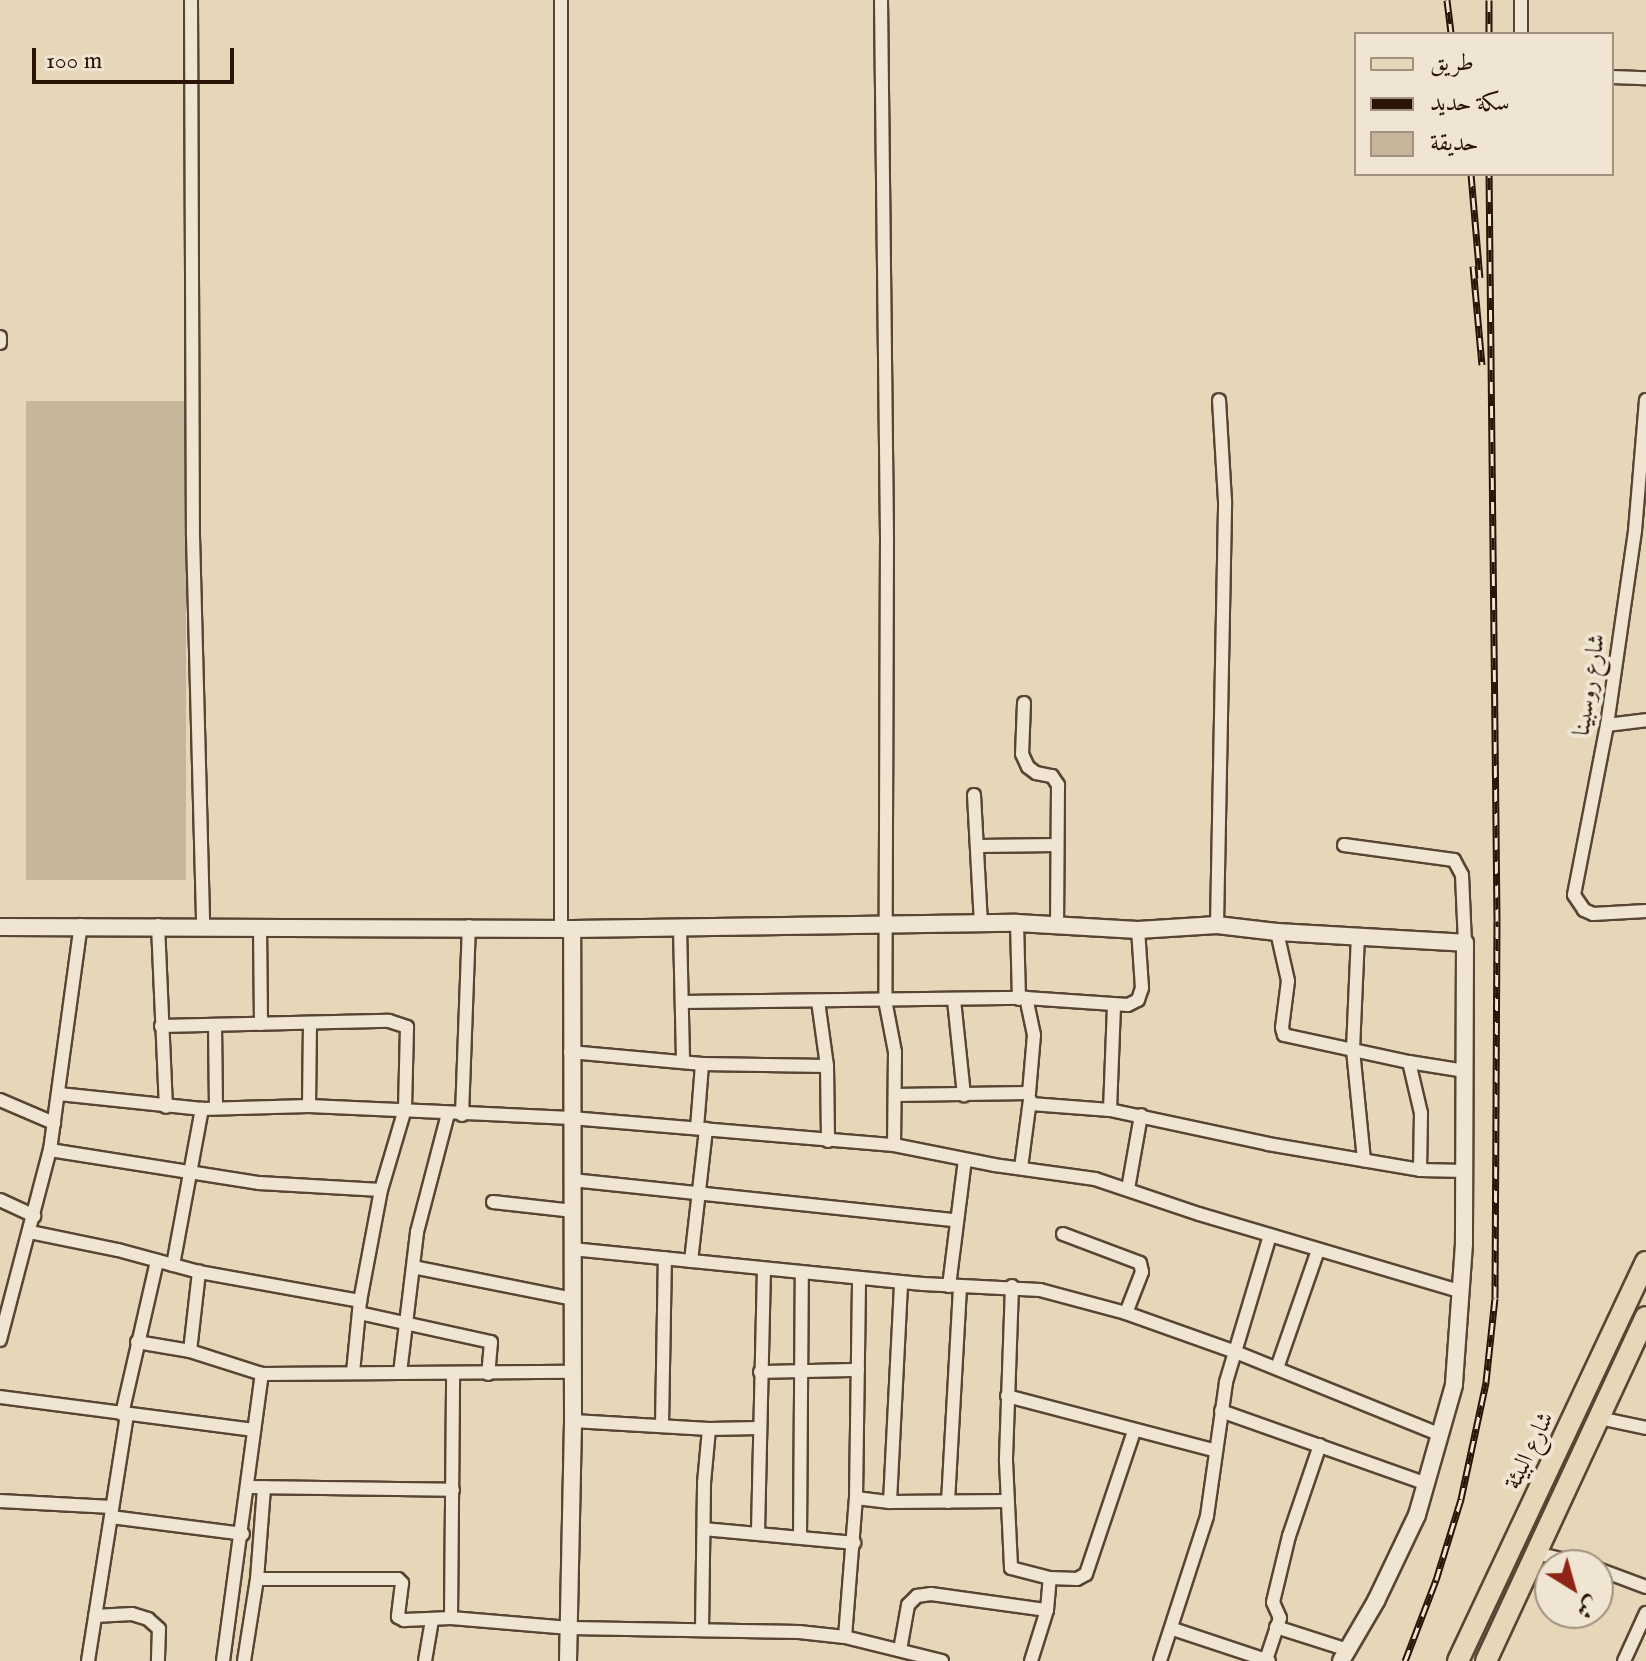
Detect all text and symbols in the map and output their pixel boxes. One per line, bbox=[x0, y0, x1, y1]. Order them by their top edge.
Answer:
scale bar bbox=[36, 32, 238, 82]
legend bbox=[1354, 32, 1614, 176]
text: 100 m bbox=[46, 46, 102, 77]
text: طريق bbox=[1430, 48, 1474, 79]
text: سكة حديد bbox=[1430, 88, 1510, 119]
text: حديقة bbox=[1430, 128, 1479, 159]
street label: شارع روسبينا bbox=[1568, 632, 1612, 738]
street label: شارع البيئة bbox=[1499, 1407, 1561, 1495]
north arrow bbox=[1534, 1549, 1614, 1629]
text: ش bbox=[1570, 1589, 1604, 1624]

